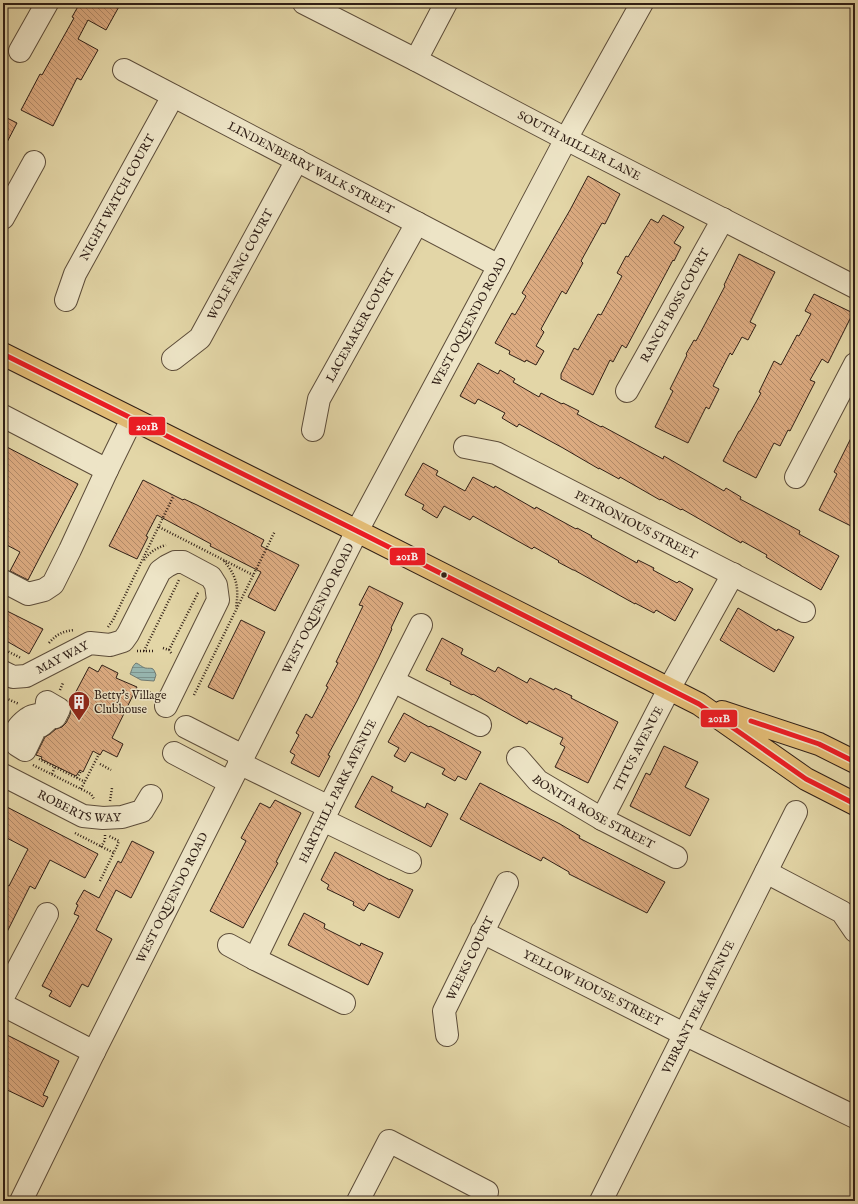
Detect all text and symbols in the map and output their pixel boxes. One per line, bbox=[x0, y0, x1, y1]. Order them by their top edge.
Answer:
street label: SOUTH MILLER LANE bbox=[515, 107, 644, 184]
street label: LINDENBERRY WALK STREET bbox=[225, 118, 397, 217]
street label: NIGHT WATCH COURT bbox=[76, 131, 158, 263]
street label: WOLF FANG COURT bbox=[204, 206, 276, 322]
street label: RANCH BOSS COURT bbox=[637, 246, 713, 365]
street label: WEST OQUENDO ROAD bbox=[428, 254, 510, 389]
street label: LACEMAKER COURT bbox=[322, 266, 398, 385]
line badge: 201B bbox=[128, 416, 166, 436]
text: 201B bbox=[136, 420, 159, 434]
street label: PETRONIOUS STREET bbox=[572, 487, 700, 563]
street label: WEST OQUENDO ROAD bbox=[279, 540, 357, 676]
line badge: 201B bbox=[389, 547, 426, 566]
text: 201B bbox=[396, 550, 419, 564]
unlabelled marker bbox=[439, 570, 449, 580]
street label: MAY WAY bbox=[33, 637, 92, 677]
place label: Betty's Village Clubhouse bbox=[94, 688, 167, 717]
building icon: Betty's Village Clubhouse bbox=[66, 689, 92, 722]
street label: TITUS AVENUE bbox=[610, 703, 666, 794]
line badge: 201B bbox=[700, 709, 738, 728]
text: 201B bbox=[708, 712, 731, 726]
street label: HARTHILL PARK AVENUE bbox=[295, 717, 380, 866]
street label: BONITA ROSE STREET bbox=[529, 772, 657, 852]
street label: ROBERTS WAY bbox=[35, 786, 122, 826]
street label: WEST OQUENDO ROAD bbox=[133, 829, 211, 965]
street label: WEEKS COURT bbox=[443, 913, 497, 1003]
street label: VIBRANT PEAK AVENUE bbox=[658, 938, 738, 1077]
street label: YELLOW HOUSE STREET bbox=[520, 946, 665, 1029]

